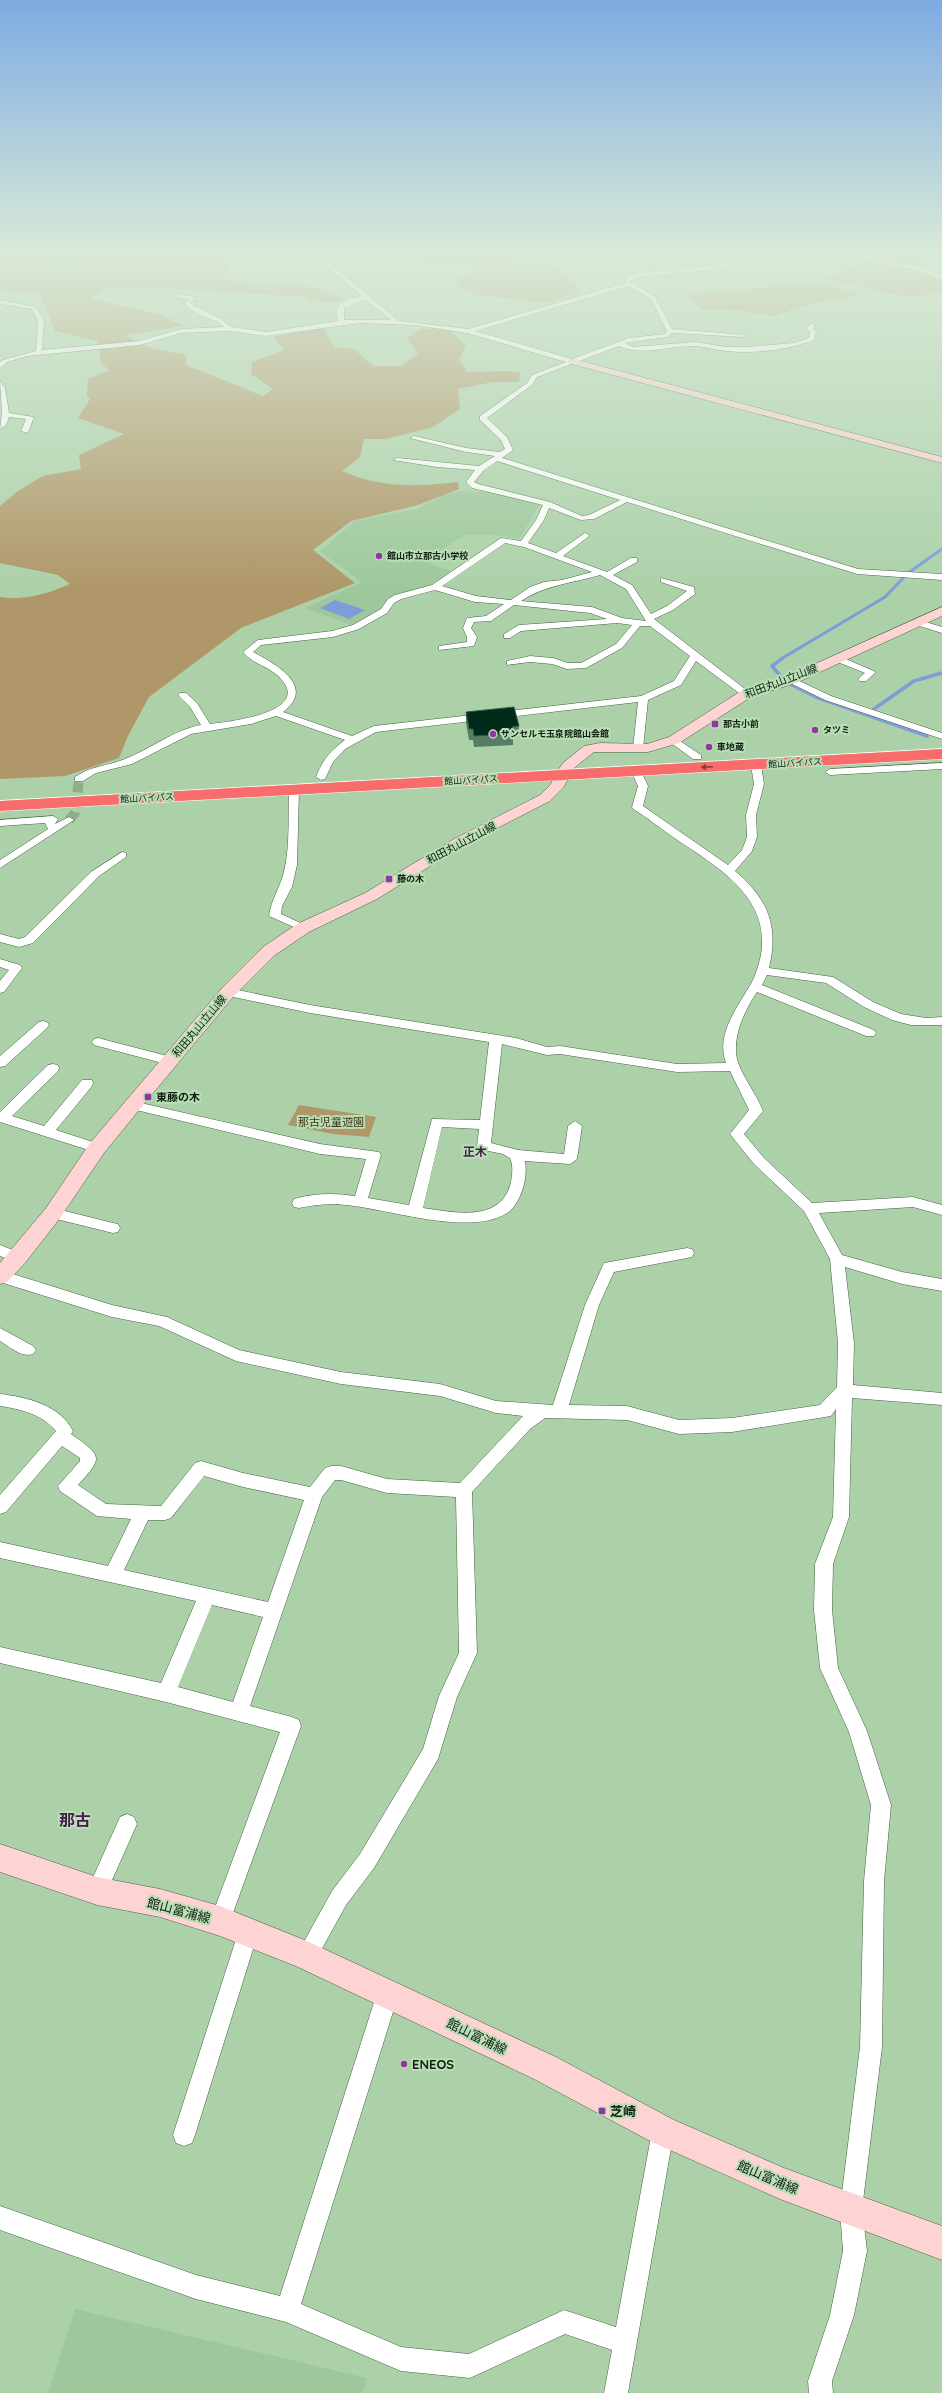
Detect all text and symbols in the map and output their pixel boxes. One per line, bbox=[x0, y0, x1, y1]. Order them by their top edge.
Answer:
place label: 館山市立那古小学校 bbox=[387, 550, 469, 561]
marker: 館山市立那古小学校 bbox=[374, 551, 384, 561]
street label: 和田丸山立山線 bbox=[743, 661, 819, 701]
place label: 那古小前 bbox=[723, 718, 759, 729]
marker: 那古小前 bbox=[710, 719, 720, 729]
place label: タツミ bbox=[823, 724, 850, 735]
marker: タツミ bbox=[810, 725, 820, 735]
place label: サンセルモ玉泉院館山会館 bbox=[501, 728, 609, 739]
marker: サンセルモ玉泉院館山会館 bbox=[488, 729, 498, 739]
place label: 車地蔵 bbox=[717, 741, 744, 752]
marker: 車地蔵 bbox=[704, 742, 714, 752]
street label: 館山バイパス bbox=[768, 756, 822, 769]
one-way arrow bbox=[701, 764, 713, 771]
street label: 館山バイパス bbox=[444, 773, 498, 786]
street label: 館山バイパス bbox=[120, 791, 174, 804]
street label: 和田丸山立山線 bbox=[424, 819, 498, 867]
place label: 藤の木 bbox=[397, 873, 424, 884]
marker: 藤の木 bbox=[384, 874, 394, 884]
street label: 和田丸山立山線 bbox=[169, 992, 229, 1060]
place label: 東藤の木 bbox=[156, 1090, 200, 1104]
marker: 東藤の木 bbox=[143, 1092, 153, 1102]
park label: 那古児童遊園 bbox=[298, 1115, 364, 1129]
district label: 正木 bbox=[463, 1144, 487, 1159]
district label: 那古 bbox=[59, 1810, 91, 1830]
street label: 館山富浦線 bbox=[146, 1894, 212, 1926]
street label: 館山富浦線 bbox=[444, 2015, 510, 2057]
place label: ENEOS bbox=[412, 2056, 454, 2072]
marker: ENEOS bbox=[399, 2059, 409, 2069]
place label: 芝崎 bbox=[610, 2103, 636, 2119]
marker: 芝崎 bbox=[597, 2106, 607, 2116]
street label: 館山富浦線 bbox=[735, 2157, 801, 2197]

